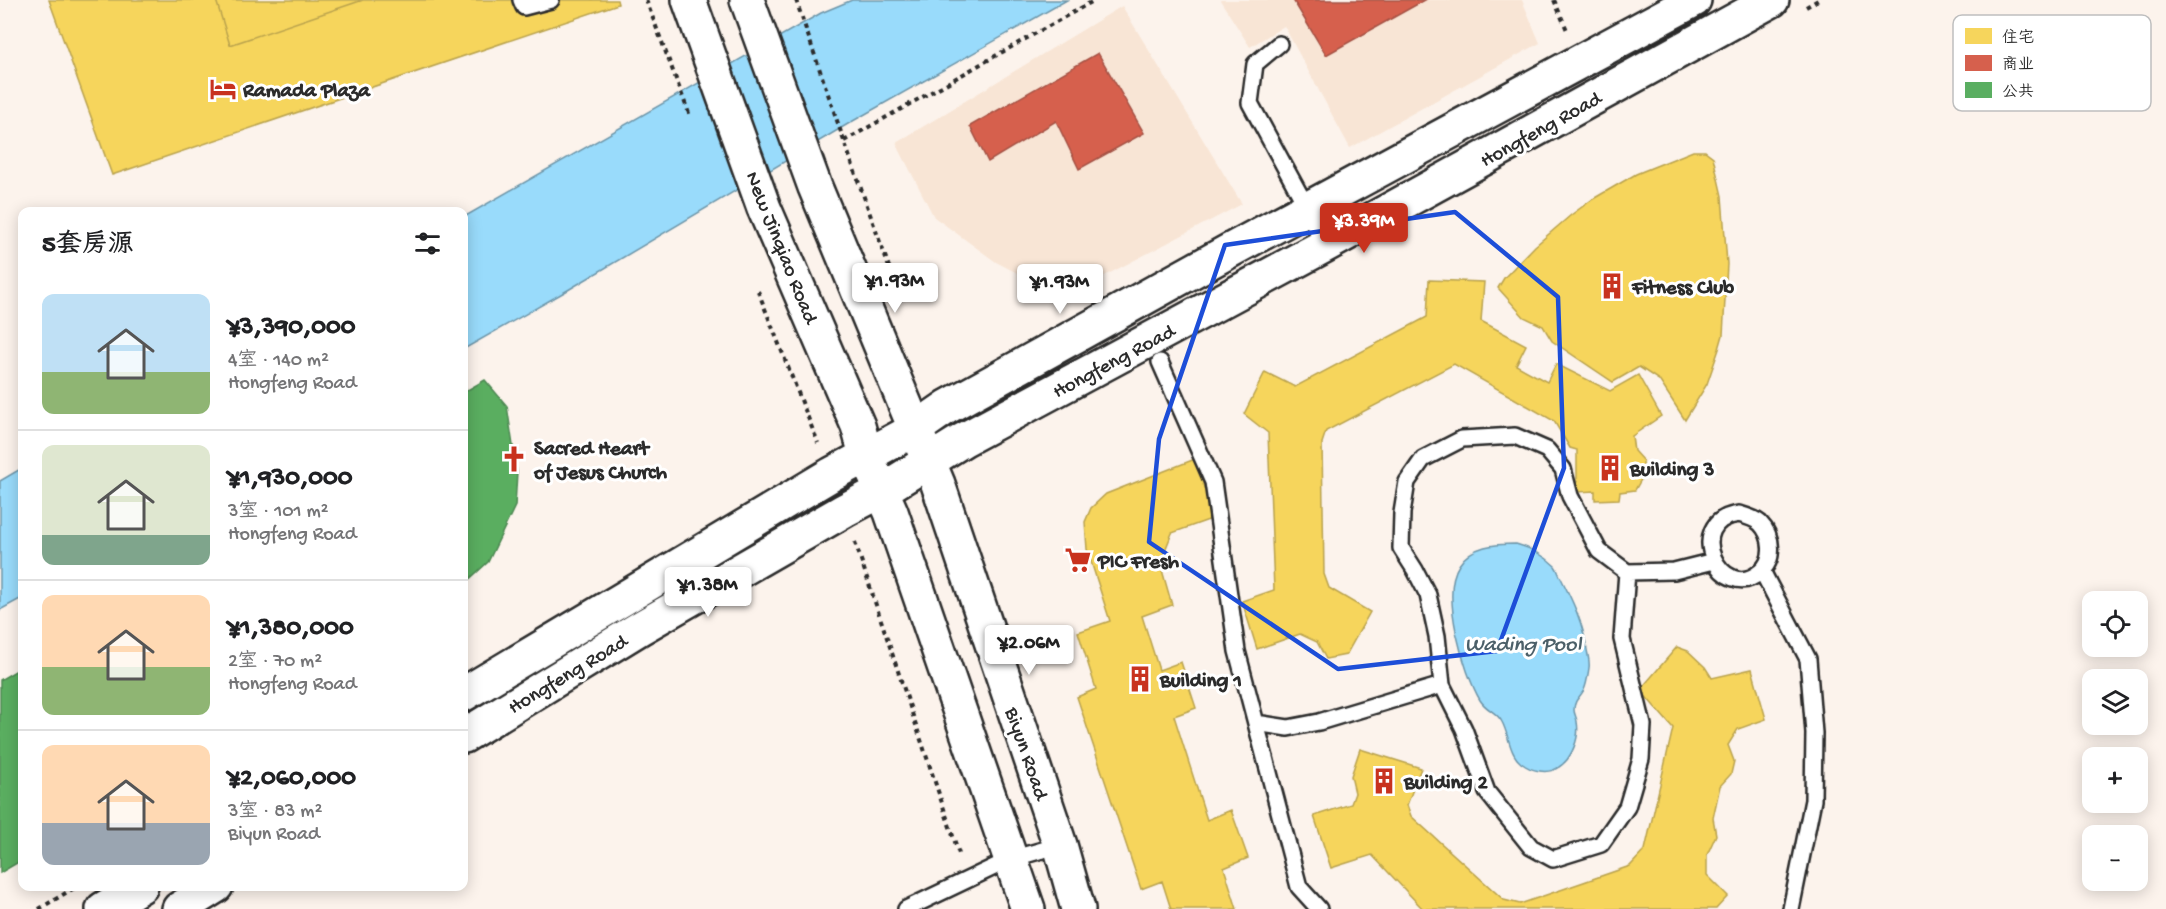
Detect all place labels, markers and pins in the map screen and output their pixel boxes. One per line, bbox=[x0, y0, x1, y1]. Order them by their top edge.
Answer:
hotel icon: Ramada Plaza bbox=[208, 74, 238, 104]
place label: Ramada Plaza bbox=[242, 80, 371, 105]
pin: ¥3.39M bbox=[1315, 203, 1413, 254]
pin: ¥1.93M bbox=[846, 263, 944, 314]
pin: ¥1.93M bbox=[1011, 264, 1109, 315]
building icon: Fitness Club bbox=[1597, 271, 1627, 301]
place label: Fitness Club bbox=[1631, 277, 1734, 302]
place label: Sacred Heart of Jesus Church bbox=[533, 438, 668, 487]
church icon: Sacred Heart of Jesus Church bbox=[499, 444, 529, 474]
building icon: Building 3 bbox=[1595, 453, 1625, 483]
place label: Building 3 bbox=[1629, 459, 1715, 484]
supermarket icon: PIC Fresh bbox=[1063, 545, 1093, 575]
place label: PIC Fresh bbox=[1097, 551, 1180, 576]
pin: ¥1.38M bbox=[659, 567, 757, 618]
pin: ¥2.06M bbox=[980, 625, 1078, 676]
building icon: Building 1 bbox=[1125, 664, 1155, 694]
place label: Building 1 bbox=[1159, 670, 1242, 695]
building icon: Building 2 bbox=[1369, 766, 1399, 796]
place label: Building 2 bbox=[1403, 772, 1489, 797]

